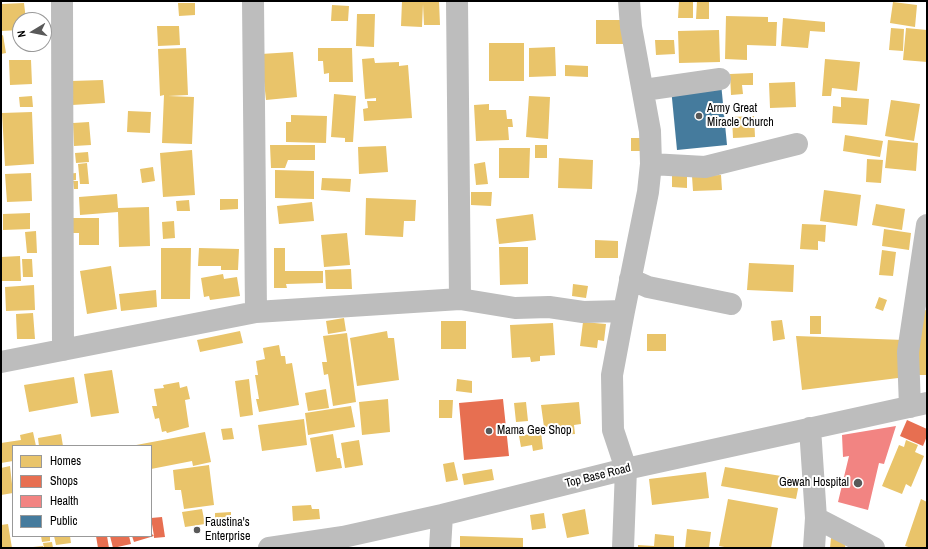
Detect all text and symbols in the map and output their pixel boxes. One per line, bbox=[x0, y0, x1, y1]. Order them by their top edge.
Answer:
north arrow bbox=[12, 12, 52, 52]
text: N bbox=[14, 29, 29, 38]
place label: Army Great Miracle Church bbox=[707, 102, 774, 130]
marker: Army Great Miracle Church bbox=[694, 111, 704, 121]
place label: Mama Gee Shop bbox=[497, 424, 571, 438]
marker: Mama Gee Shop bbox=[484, 426, 494, 436]
legend bbox=[12, 445, 152, 537]
text: Homes bbox=[50, 453, 81, 469]
street label: Top Base Road bbox=[564, 461, 632, 491]
text: Shops bbox=[50, 473, 78, 489]
place label: Gewah Hospital bbox=[779, 476, 849, 490]
marker: Gewah Hospital bbox=[852, 477, 864, 489]
text: Health bbox=[50, 493, 78, 509]
text: Public bbox=[50, 513, 77, 529]
place label: Faustina's Enterprise bbox=[205, 516, 250, 544]
marker: Faustina's Enterprise bbox=[192, 525, 202, 535]

